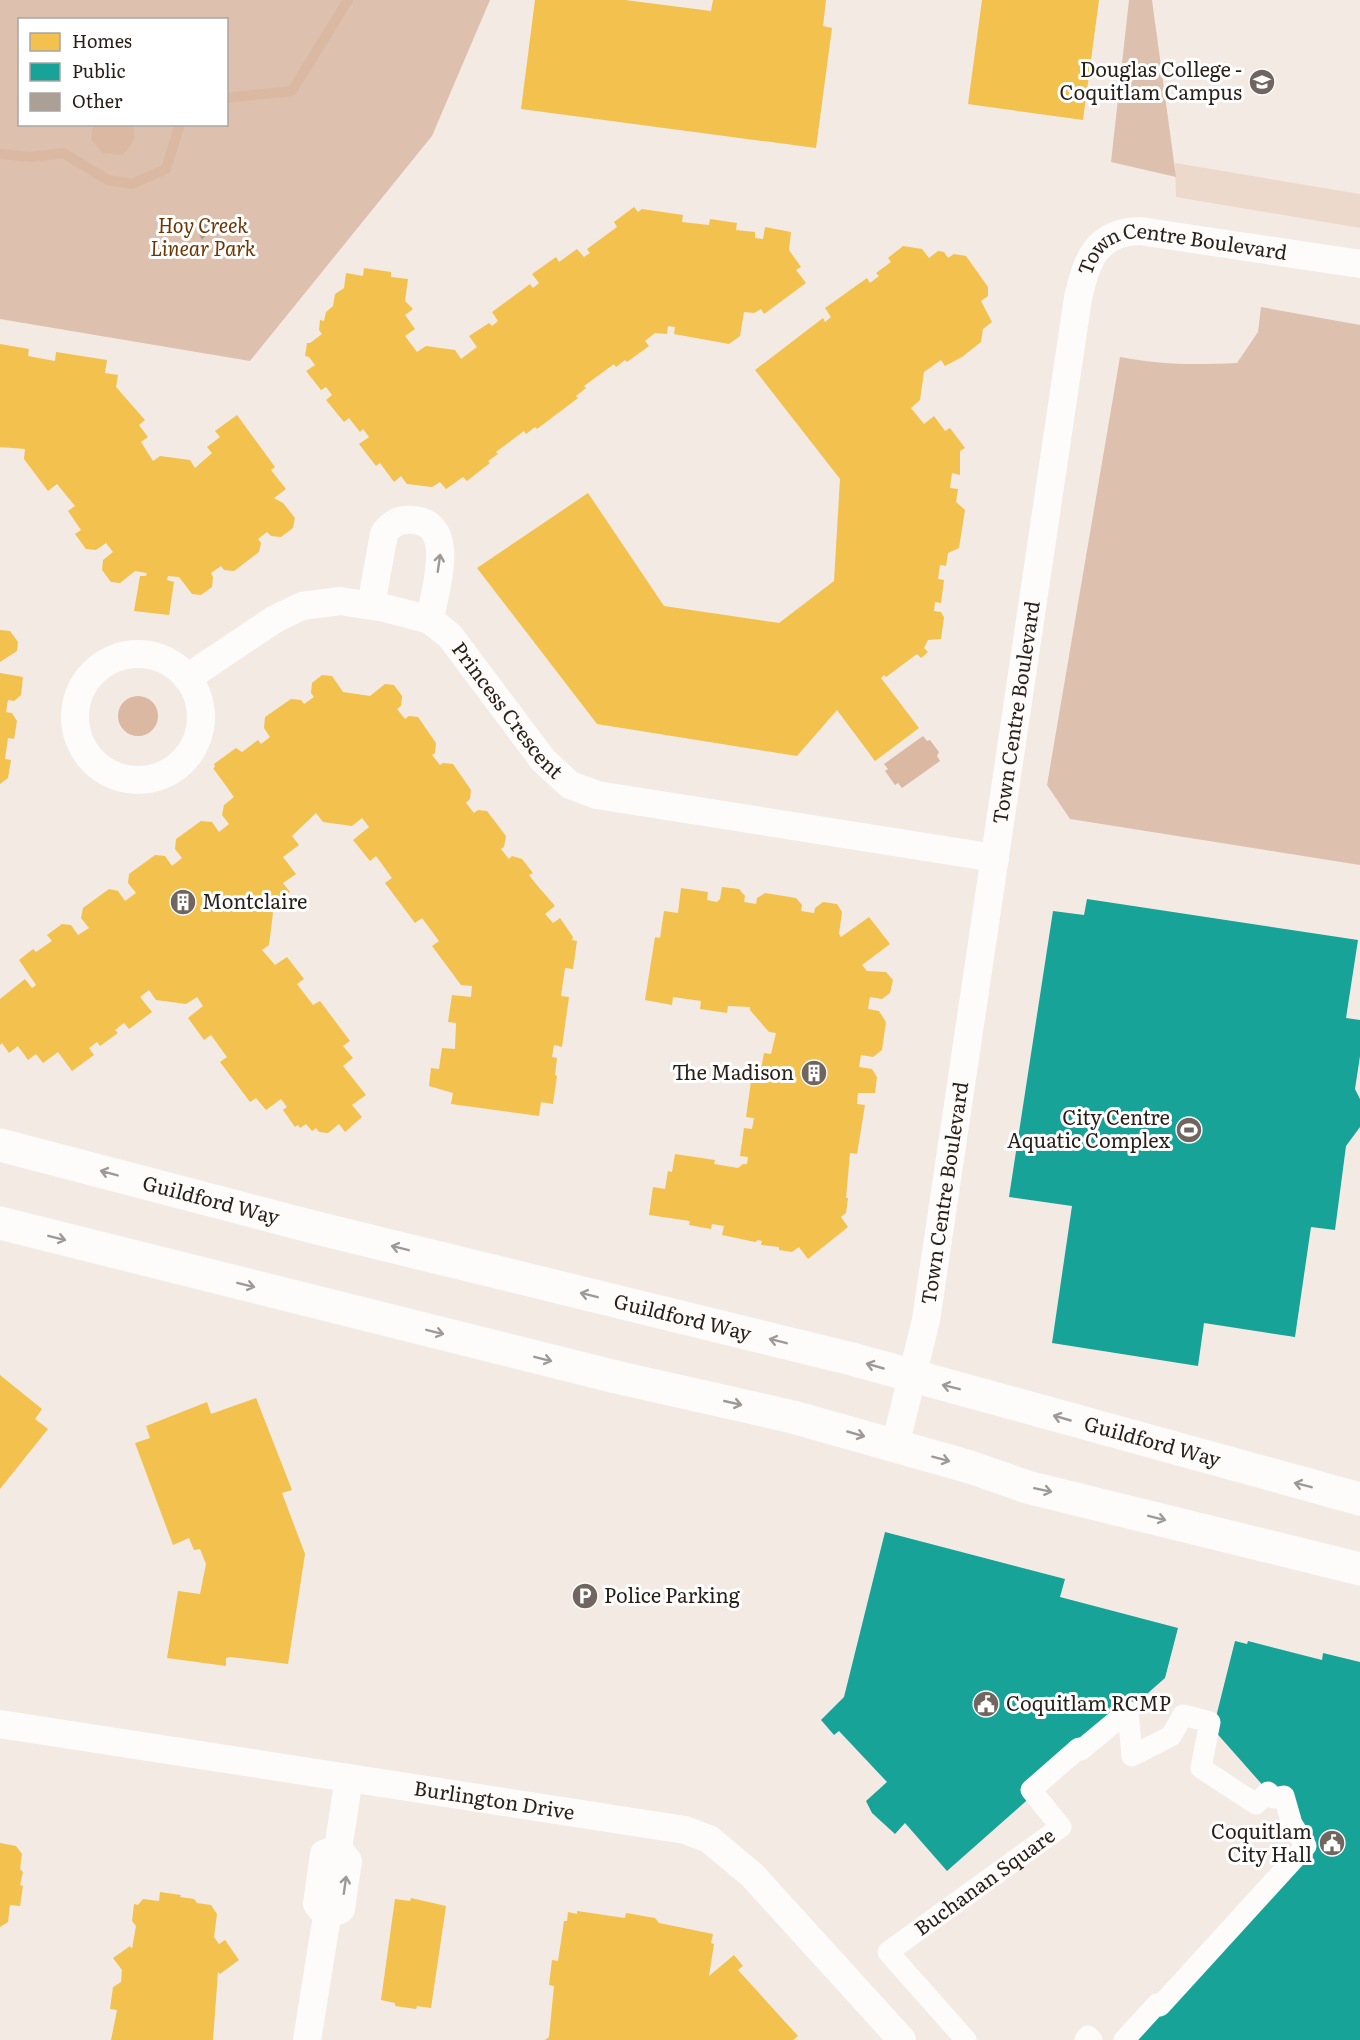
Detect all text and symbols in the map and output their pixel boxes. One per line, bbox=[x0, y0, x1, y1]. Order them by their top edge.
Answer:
legend bbox=[18, 18, 228, 126]
text: Homes bbox=[72, 27, 132, 54]
place label: Douglas College - Coquitlam Campus bbox=[1059, 53, 1242, 106]
text: Public bbox=[72, 57, 126, 84]
school or university icon: Douglas College - Coquitlam Campus bbox=[1247, 67, 1277, 97]
text: Other bbox=[72, 87, 123, 114]
park label: Hoy Creek Linear Park bbox=[150, 209, 256, 262]
street label: Town Centre Boulevard bbox=[1068, 214, 1289, 279]
one-way arrow bbox=[433, 553, 444, 573]
street label: Town Centre Boulevard bbox=[983, 599, 1046, 826]
street label: Princess Crescent bbox=[446, 634, 571, 785]
place label: Montclaire bbox=[202, 885, 307, 915]
building icon: Montclaire bbox=[168, 887, 198, 917]
place label: The Madison bbox=[672, 1056, 794, 1086]
building icon: The Madison bbox=[799, 1058, 829, 1088]
street label: Town Centre Boulevard bbox=[911, 1079, 974, 1306]
place label: City Centre Aquatic Complex bbox=[1007, 1101, 1171, 1154]
sports icon: City Centre Aquatic Complex bbox=[1174, 1115, 1204, 1145]
street label: Guildford Way bbox=[140, 1166, 284, 1231]
one-way arrow bbox=[100, 1167, 119, 1179]
one-way arrow bbox=[47, 1232, 66, 1244]
one-way arrow bbox=[391, 1242, 410, 1254]
one-way arrow bbox=[236, 1279, 255, 1291]
street label: Guildford Way bbox=[611, 1284, 755, 1347]
one-way arrow bbox=[580, 1288, 599, 1300]
one-way arrow bbox=[425, 1326, 444, 1338]
one-way arrow bbox=[769, 1335, 788, 1347]
one-way arrow bbox=[533, 1353, 552, 1365]
one-way arrow bbox=[865, 1360, 884, 1371]
one-way arrow bbox=[942, 1380, 961, 1392]
one-way arrow bbox=[723, 1398, 742, 1410]
street label: Guildford Way bbox=[1081, 1407, 1225, 1473]
one-way arrow bbox=[1053, 1412, 1072, 1424]
one-way arrow bbox=[846, 1429, 865, 1441]
one-way arrow bbox=[932, 1454, 951, 1465]
one-way arrow bbox=[1294, 1478, 1313, 1490]
one-way arrow bbox=[1033, 1485, 1052, 1496]
one-way arrow bbox=[1148, 1513, 1167, 1524]
place label: Police Parking bbox=[604, 1579, 741, 1609]
parking icon: Police Parking bbox=[570, 1581, 600, 1611]
place label: Coquitlam RCMP bbox=[1006, 1687, 1171, 1717]
public building icon: Coquitlam RCMP bbox=[971, 1689, 1001, 1719]
street label: Burlington Drive bbox=[412, 1771, 577, 1826]
place label: Coquitlam City Hall bbox=[1211, 1815, 1312, 1868]
street label: Buchanan Square bbox=[907, 1819, 1060, 1942]
public building icon: Coquitlam City Hall bbox=[1317, 1828, 1347, 1858]
one-way arrow bbox=[339, 1875, 350, 1895]

